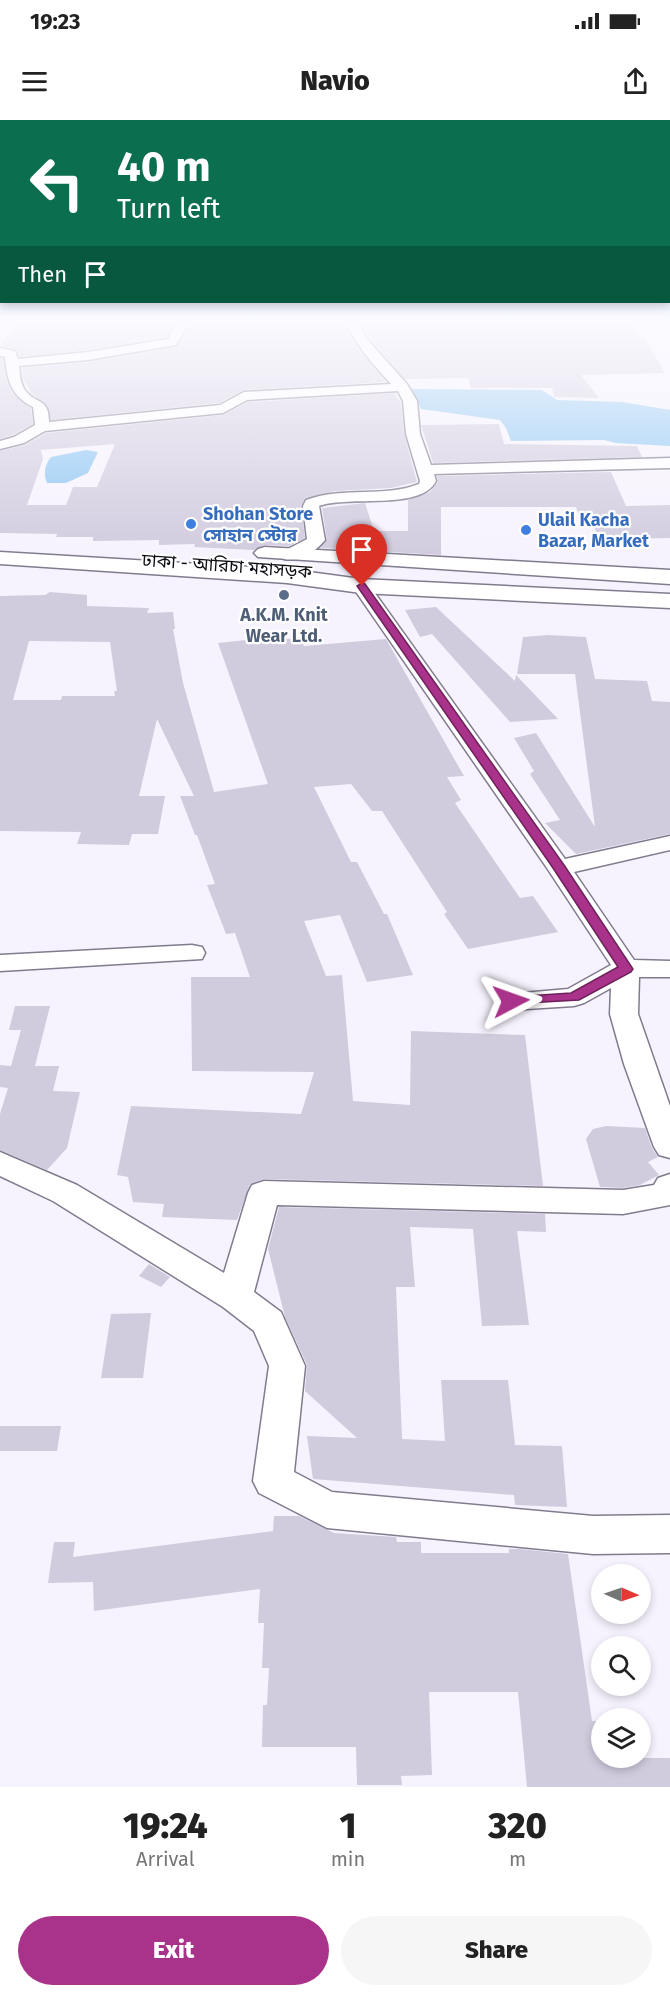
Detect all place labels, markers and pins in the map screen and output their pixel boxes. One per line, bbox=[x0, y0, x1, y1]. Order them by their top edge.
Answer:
place label: Shohan Store সোহান স্টোর bbox=[203, 503, 313, 546]
place label: Ulail Kacha Bazar, Market bbox=[538, 509, 650, 552]
marker: Shohan Store সোহান স্টোর bbox=[184, 517, 198, 531]
marker: Ulail Kacha Bazar, Market bbox=[519, 523, 533, 537]
pin bbox=[336, 524, 387, 586]
marker: A.K.M. Knit Wear Ltd. bbox=[277, 588, 291, 602]
place label: A.K.M. Knit Wear Ltd. bbox=[239, 604, 329, 647]

